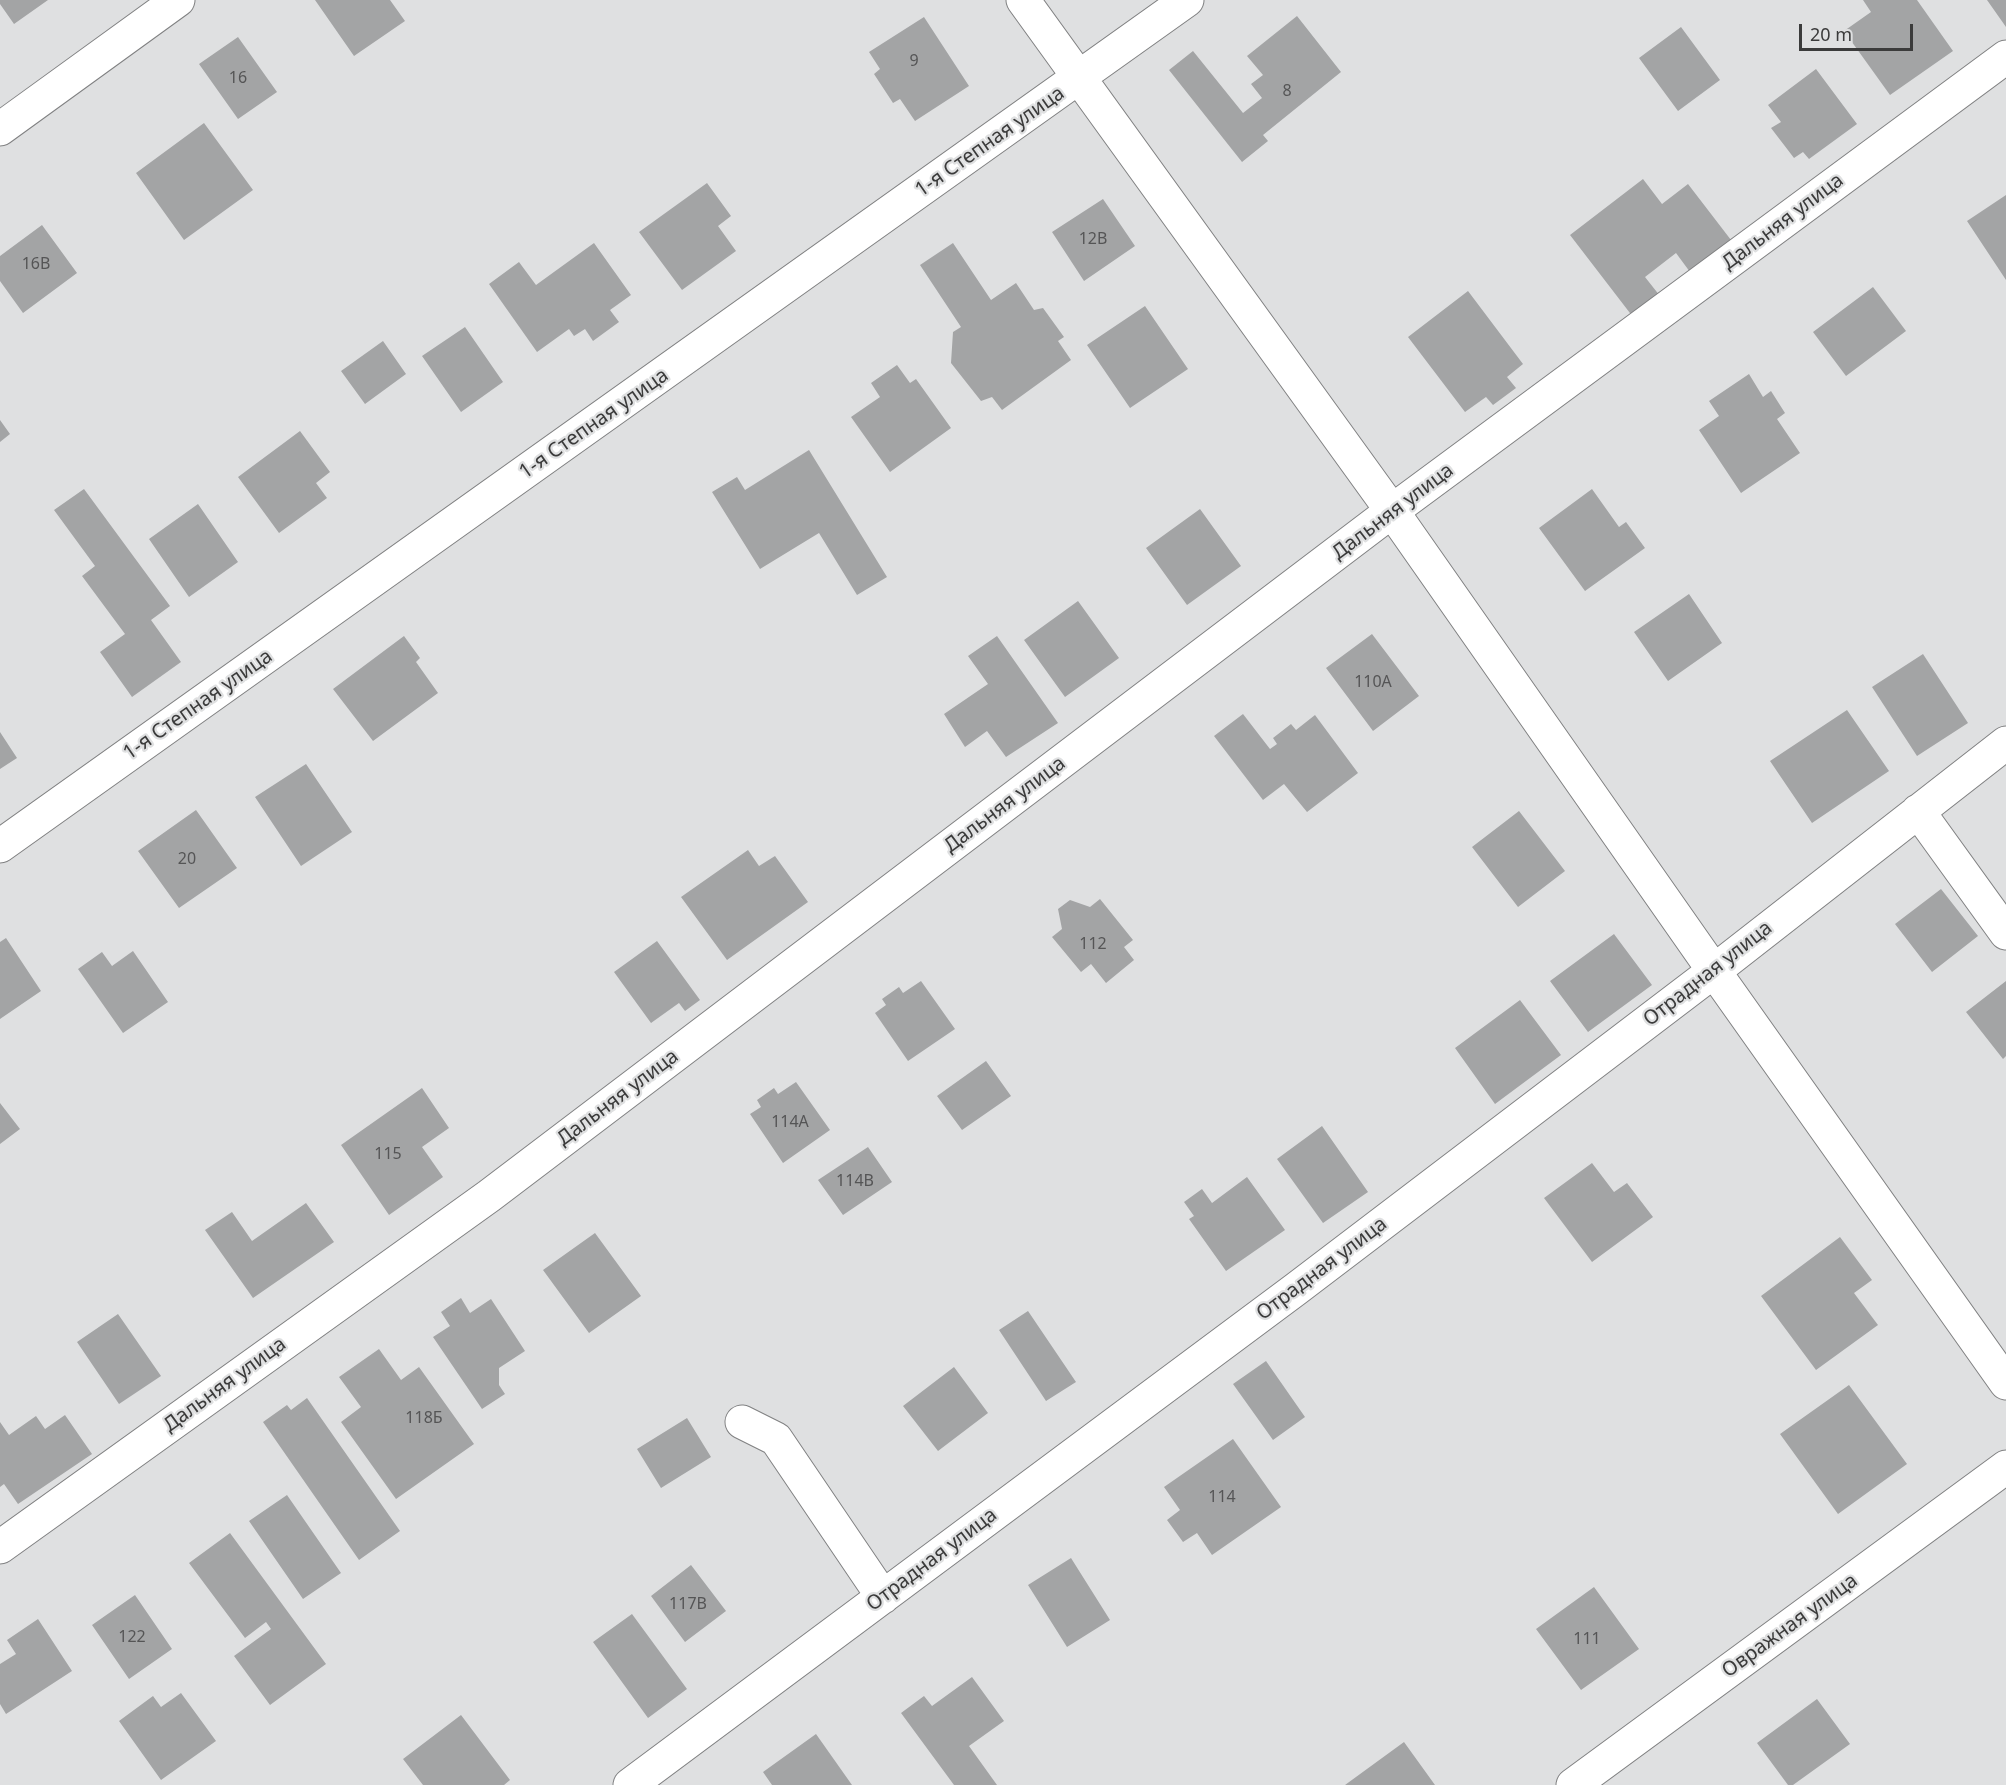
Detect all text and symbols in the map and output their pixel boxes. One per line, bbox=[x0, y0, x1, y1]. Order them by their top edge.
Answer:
scale bar bbox=[1802, 12, 1916, 50]
text: 20 m bbox=[1810, 22, 1852, 46]
house number: 9 bbox=[909, 51, 919, 71]
house number: 16 bbox=[229, 68, 247, 88]
house number: 8 bbox=[1282, 81, 1292, 101]
street label: 1-я Степная улица bbox=[911, 82, 1069, 202]
street label: Дальняя улица bbox=[1718, 169, 1848, 275]
house number: 12В bbox=[1079, 229, 1107, 249]
house number: 16В bbox=[22, 254, 50, 274]
street label: 1-я Степная улица bbox=[515, 364, 673, 484]
street label: Дальняя улица bbox=[1328, 459, 1458, 565]
street label: 1-я Степная улица bbox=[119, 645, 277, 765]
house number: 110А bbox=[1354, 672, 1392, 692]
street label: Дальняя улица bbox=[940, 752, 1070, 858]
house number: 20 bbox=[178, 849, 196, 869]
street label: Отрадная улица bbox=[1639, 916, 1777, 1032]
house number: 112 bbox=[1079, 934, 1107, 954]
street label: Дальняя улица bbox=[553, 1045, 683, 1151]
house number: 114А bbox=[771, 1112, 809, 1132]
house number: 115 bbox=[374, 1144, 402, 1164]
house number: 114В bbox=[836, 1171, 874, 1191]
street label: Отрадная улица bbox=[1252, 1212, 1392, 1326]
street label: Дальняя улица bbox=[159, 1333, 291, 1437]
house number: 118Б bbox=[405, 1408, 443, 1428]
house number: 114 bbox=[1208, 1487, 1236, 1507]
street label: Отрадная улица bbox=[862, 1503, 1002, 1617]
street label: Овражная улица bbox=[1718, 1569, 1862, 1683]
house number: 117В bbox=[669, 1594, 707, 1614]
house number: 122 bbox=[118, 1627, 146, 1647]
house number: 111 bbox=[1573, 1629, 1601, 1649]

